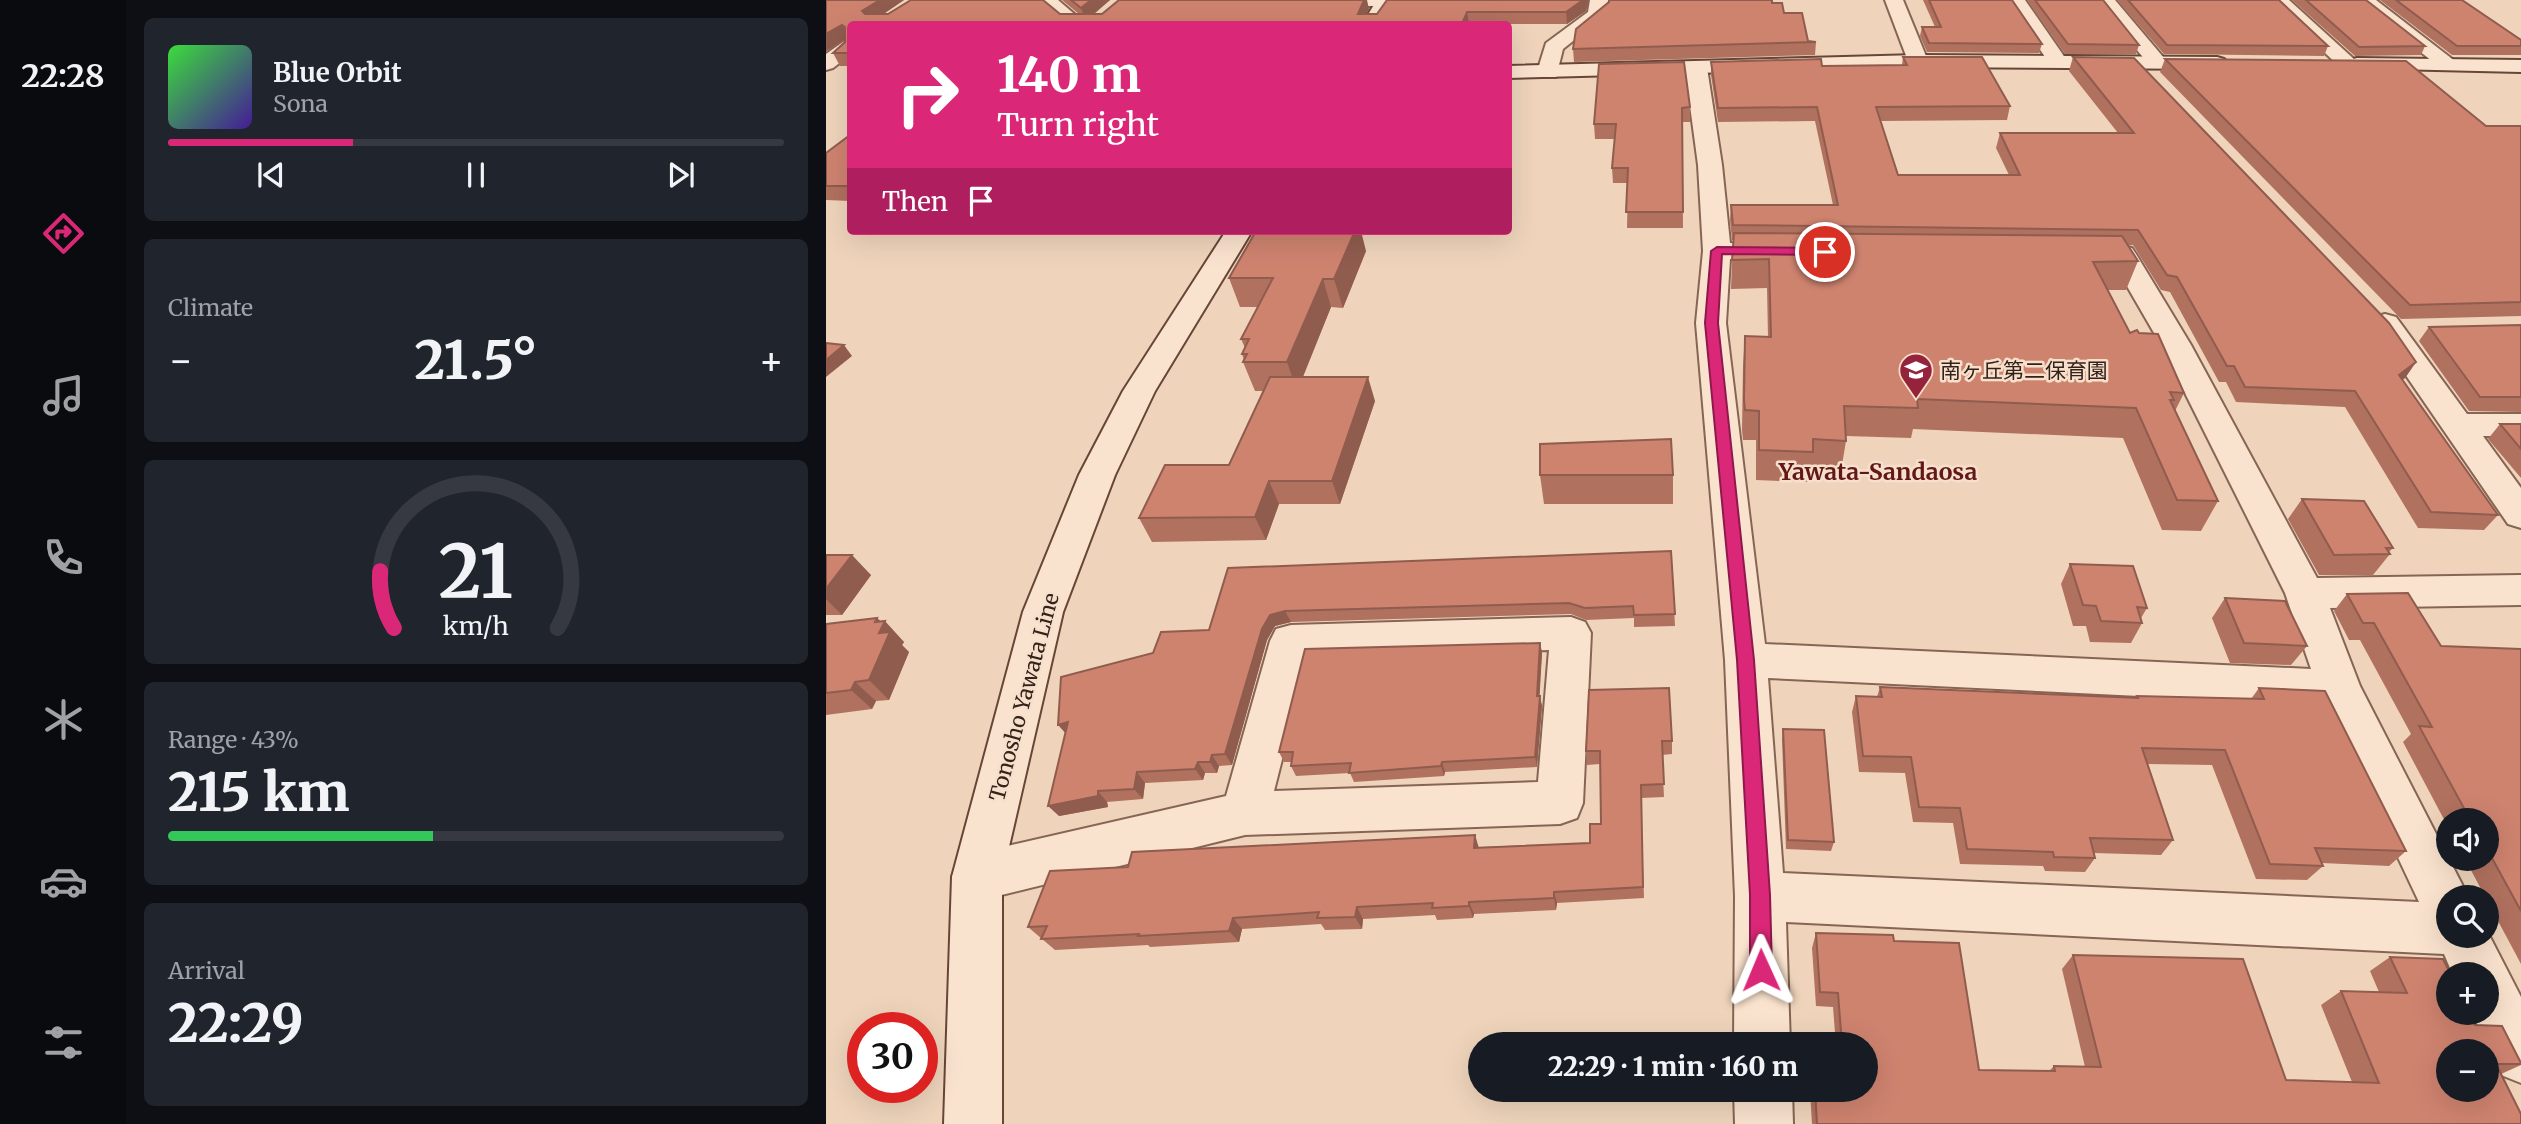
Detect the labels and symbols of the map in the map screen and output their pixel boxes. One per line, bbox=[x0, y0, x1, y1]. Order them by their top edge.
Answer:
pin bbox=[1795, 222, 1855, 282]
school or university icon: 南ヶ丘第二保育園 bbox=[1897, 351, 1935, 400]
place label: 南ヶ丘第二保育園 bbox=[1940, 357, 2108, 384]
district label: Yawata-Sandaosa bbox=[1778, 457, 1977, 486]
street label: Tonosho Yawata Line bbox=[983, 590, 1065, 804]
position arrow bbox=[1724, 933, 1798, 1007]
speed limit sign: 30 bbox=[847, 1012, 938, 1103]

